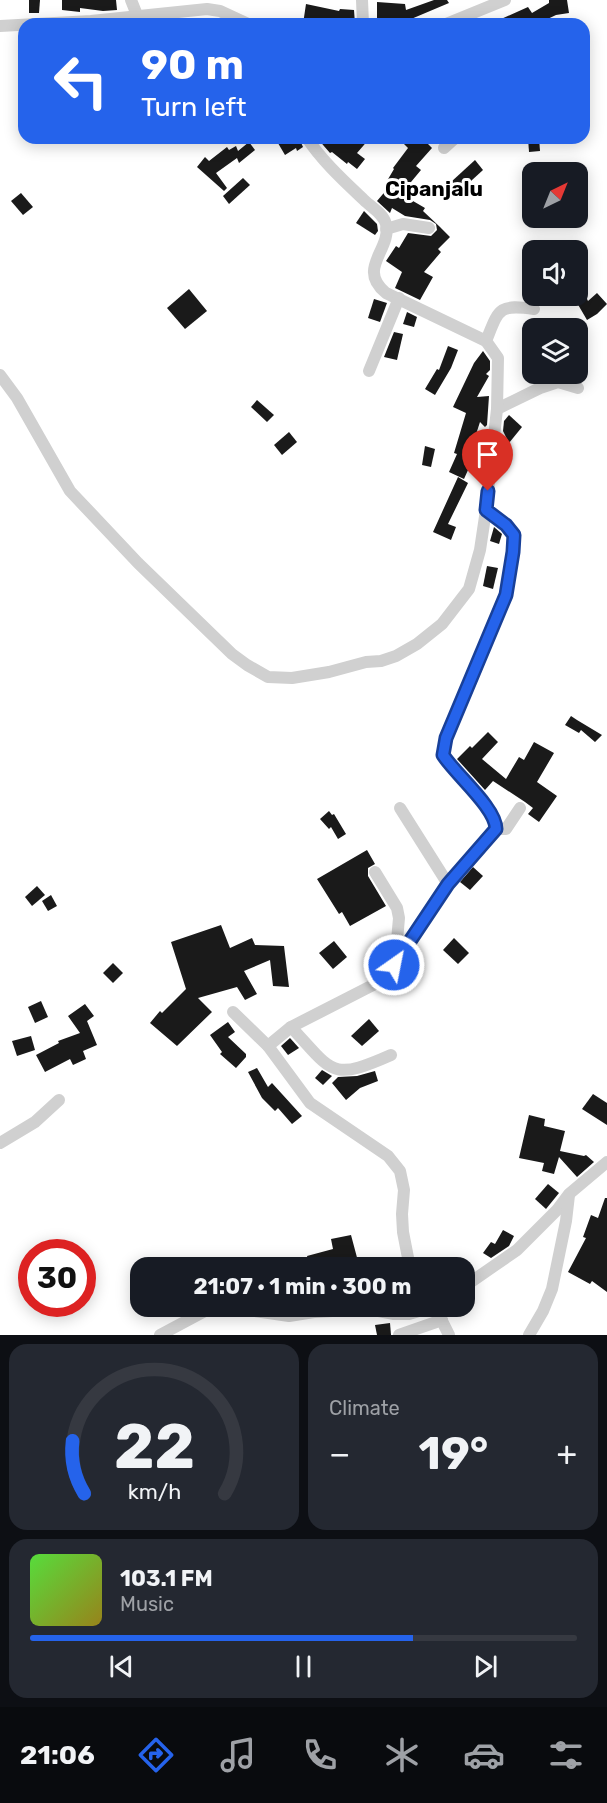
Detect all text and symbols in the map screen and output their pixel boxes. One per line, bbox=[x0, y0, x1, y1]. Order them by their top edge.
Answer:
text: 90 m bbox=[141, 40, 244, 90]
icon: left bbox=[42, 42, 120, 120]
text: Turn left bbox=[141, 91, 246, 123]
north arrow bbox=[522, 162, 588, 228]
map controls bbox=[522, 162, 588, 384]
district label: Cipanjalu bbox=[385, 176, 483, 201]
button: sound bbox=[522, 240, 588, 306]
button: layers bbox=[522, 318, 588, 384]
pin bbox=[462, 429, 513, 491]
icon: arrive bbox=[471, 438, 504, 471]
position arrow bbox=[362, 933, 426, 997]
speed limit sign: 30 bbox=[18, 1239, 96, 1317]
text: 21:07 · 1 min · 300 m bbox=[194, 1273, 411, 1300]
text: Climate bbox=[329, 1396, 400, 1420]
text: 22 bbox=[113, 1410, 195, 1484]
text: 19° bbox=[419, 1427, 488, 1480]
text: − bbox=[329, 1434, 350, 1473]
text: + bbox=[556, 1434, 577, 1473]
text: km/h bbox=[127, 1479, 181, 1504]
text: 103.1 FM bbox=[120, 1565, 213, 1592]
text: Music bbox=[120, 1592, 174, 1616]
icon: previous bbox=[105, 1650, 138, 1683]
icon: pause bbox=[287, 1650, 320, 1683]
icon: next bbox=[469, 1650, 502, 1683]
icon: directions bbox=[135, 1734, 177, 1776]
icon: music bbox=[217, 1734, 259, 1776]
icon: phone bbox=[299, 1734, 341, 1776]
icon: climate bbox=[381, 1734, 423, 1776]
icon: car bbox=[463, 1734, 505, 1776]
icon: filters bbox=[545, 1734, 587, 1776]
text: 21:06 bbox=[20, 1739, 95, 1771]

